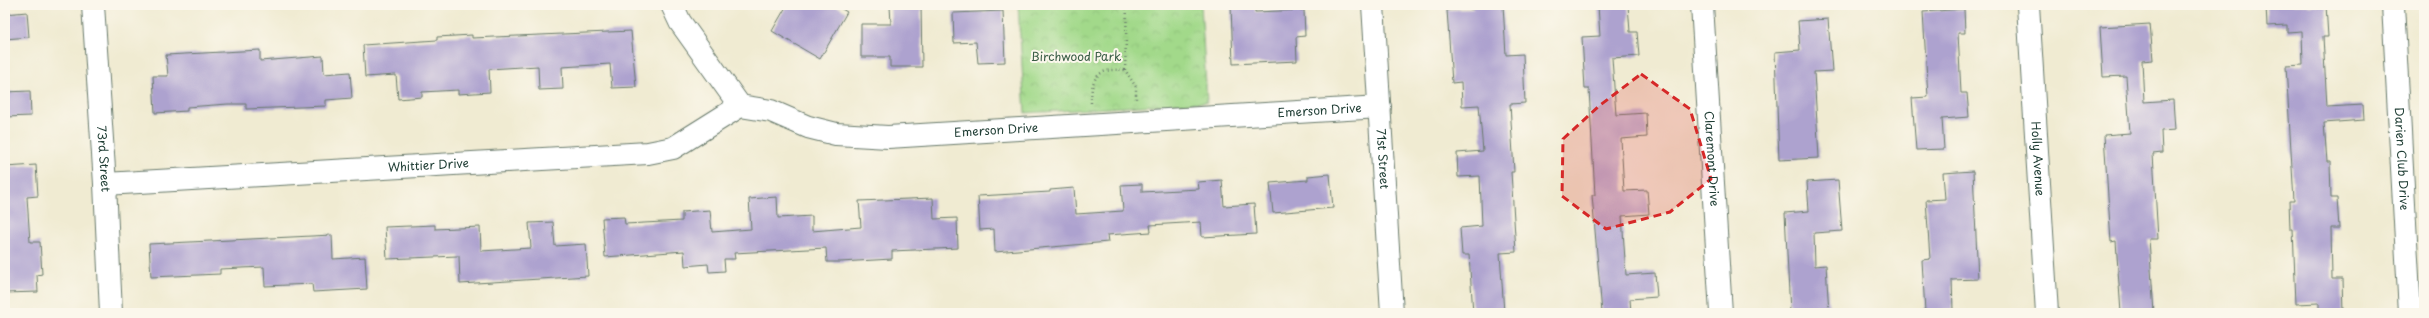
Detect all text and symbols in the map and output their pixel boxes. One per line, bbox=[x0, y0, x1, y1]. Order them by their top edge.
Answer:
park label: Birchwood Park bbox=[1031, 47, 1121, 65]
street label: Emerson Drive bbox=[1277, 98, 1362, 121]
street label: Darien Club Drive bbox=[2391, 107, 2414, 211]
street label: Claremont Drive bbox=[1701, 110, 1724, 207]
street label: Emerson Drive bbox=[954, 118, 1039, 141]
street label: Holly Avenue bbox=[2027, 121, 2050, 197]
street label: 73rd Street bbox=[93, 125, 115, 192]
street label: 71st Street bbox=[1373, 128, 1394, 190]
street label: Whittier Drive bbox=[387, 153, 469, 176]

